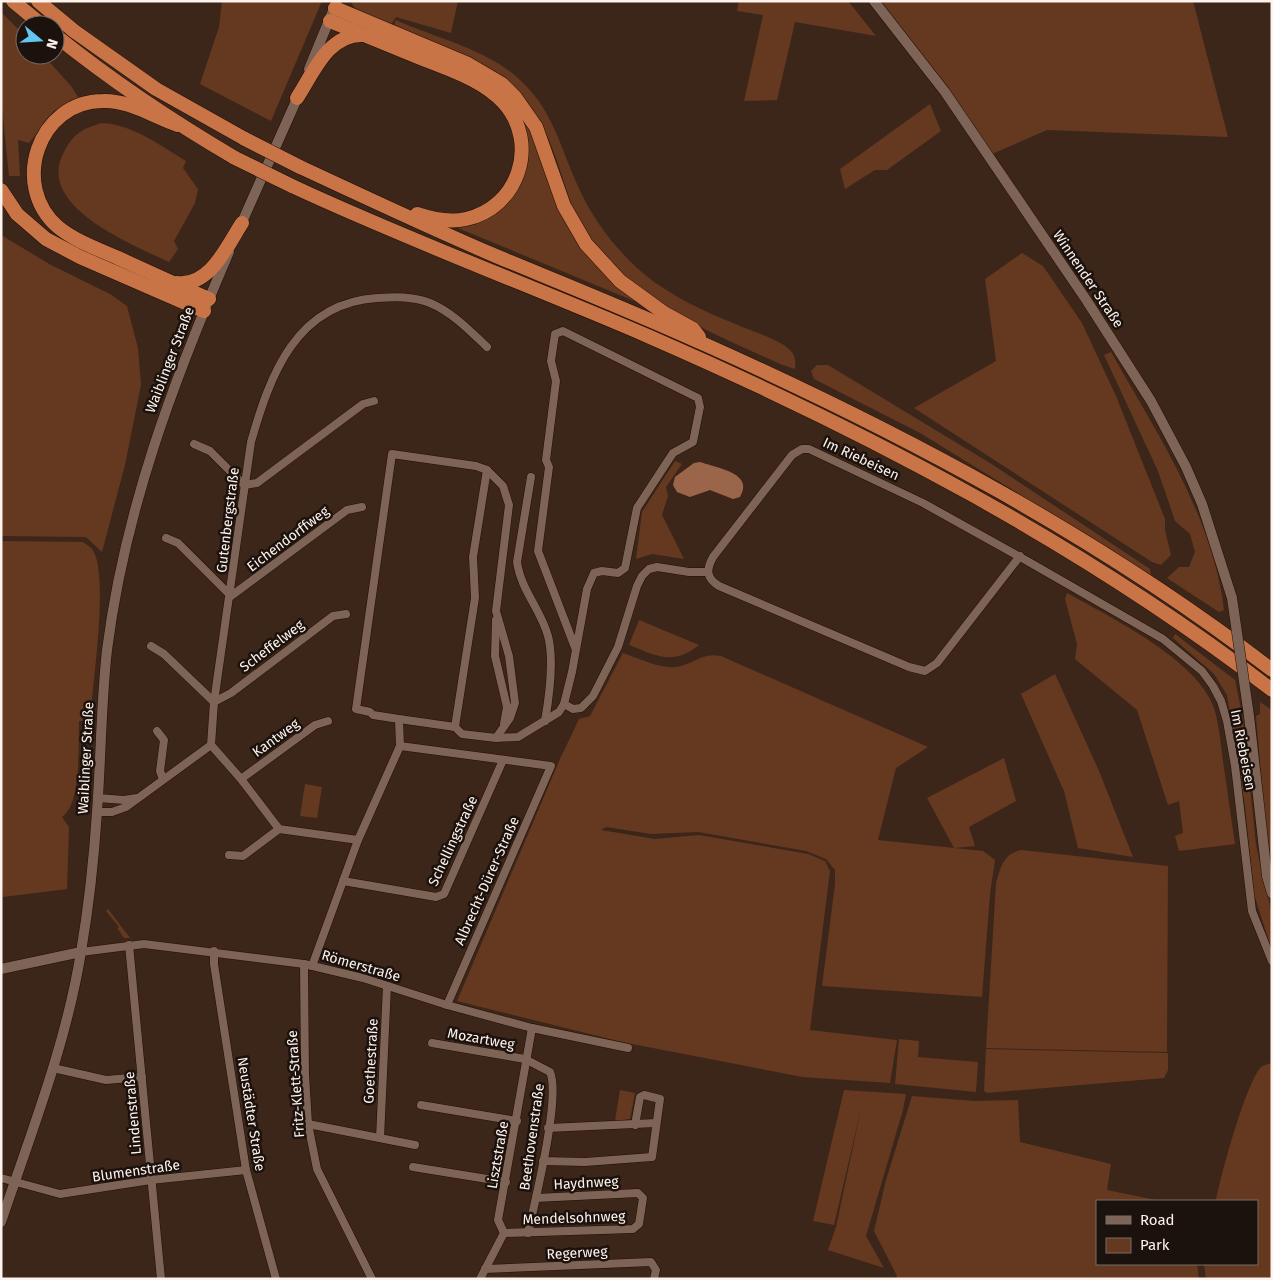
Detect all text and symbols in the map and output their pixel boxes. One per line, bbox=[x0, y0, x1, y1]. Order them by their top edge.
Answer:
north arrow bbox=[15, 15, 65, 65]
text: N bbox=[42, 37, 61, 51]
street label: Winnender Straße bbox=[1049, 227, 1127, 331]
street label: Waiblinger Straße bbox=[142, 305, 198, 415]
street label: Im Riebeisen bbox=[820, 434, 902, 484]
street label: Gutenbergstraße bbox=[213, 466, 243, 574]
street label: Eichendorffweg bbox=[244, 502, 333, 575]
street label: Scheffelweg bbox=[237, 616, 308, 676]
street label: Waiblinger Straße bbox=[75, 702, 97, 814]
street label: Im Riebeisen bbox=[1227, 708, 1259, 792]
street label: Kantweg bbox=[249, 715, 303, 761]
street label: Schellingstraße bbox=[425, 793, 481, 889]
street label: Albrecht-Dürer-Straße bbox=[451, 814, 523, 948]
street label: Römerstraße bbox=[320, 947, 402, 985]
street label: Goethestraße bbox=[360, 1018, 382, 1104]
street label: Mozartweg bbox=[446, 1025, 517, 1053]
street label: Fritz-Klett-Straße bbox=[284, 1030, 308, 1138]
street label: Neustädter Straße bbox=[234, 1056, 268, 1172]
street label: Lindenstraße bbox=[121, 1071, 145, 1155]
street label: Beethovenstraße bbox=[516, 1082, 548, 1192]
street label: Lisztstraße bbox=[484, 1120, 512, 1190]
street label: Blumenstraße bbox=[91, 1156, 181, 1186]
street label: Haydnweg bbox=[553, 1173, 620, 1193]
legend bbox=[1096, 1200, 1258, 1265]
street label: Mendelsohnweg bbox=[522, 1208, 626, 1228]
text: Road bbox=[1140, 1211, 1175, 1229]
text: Park bbox=[1140, 1236, 1170, 1254]
street label: Regerweg bbox=[546, 1243, 609, 1263]

